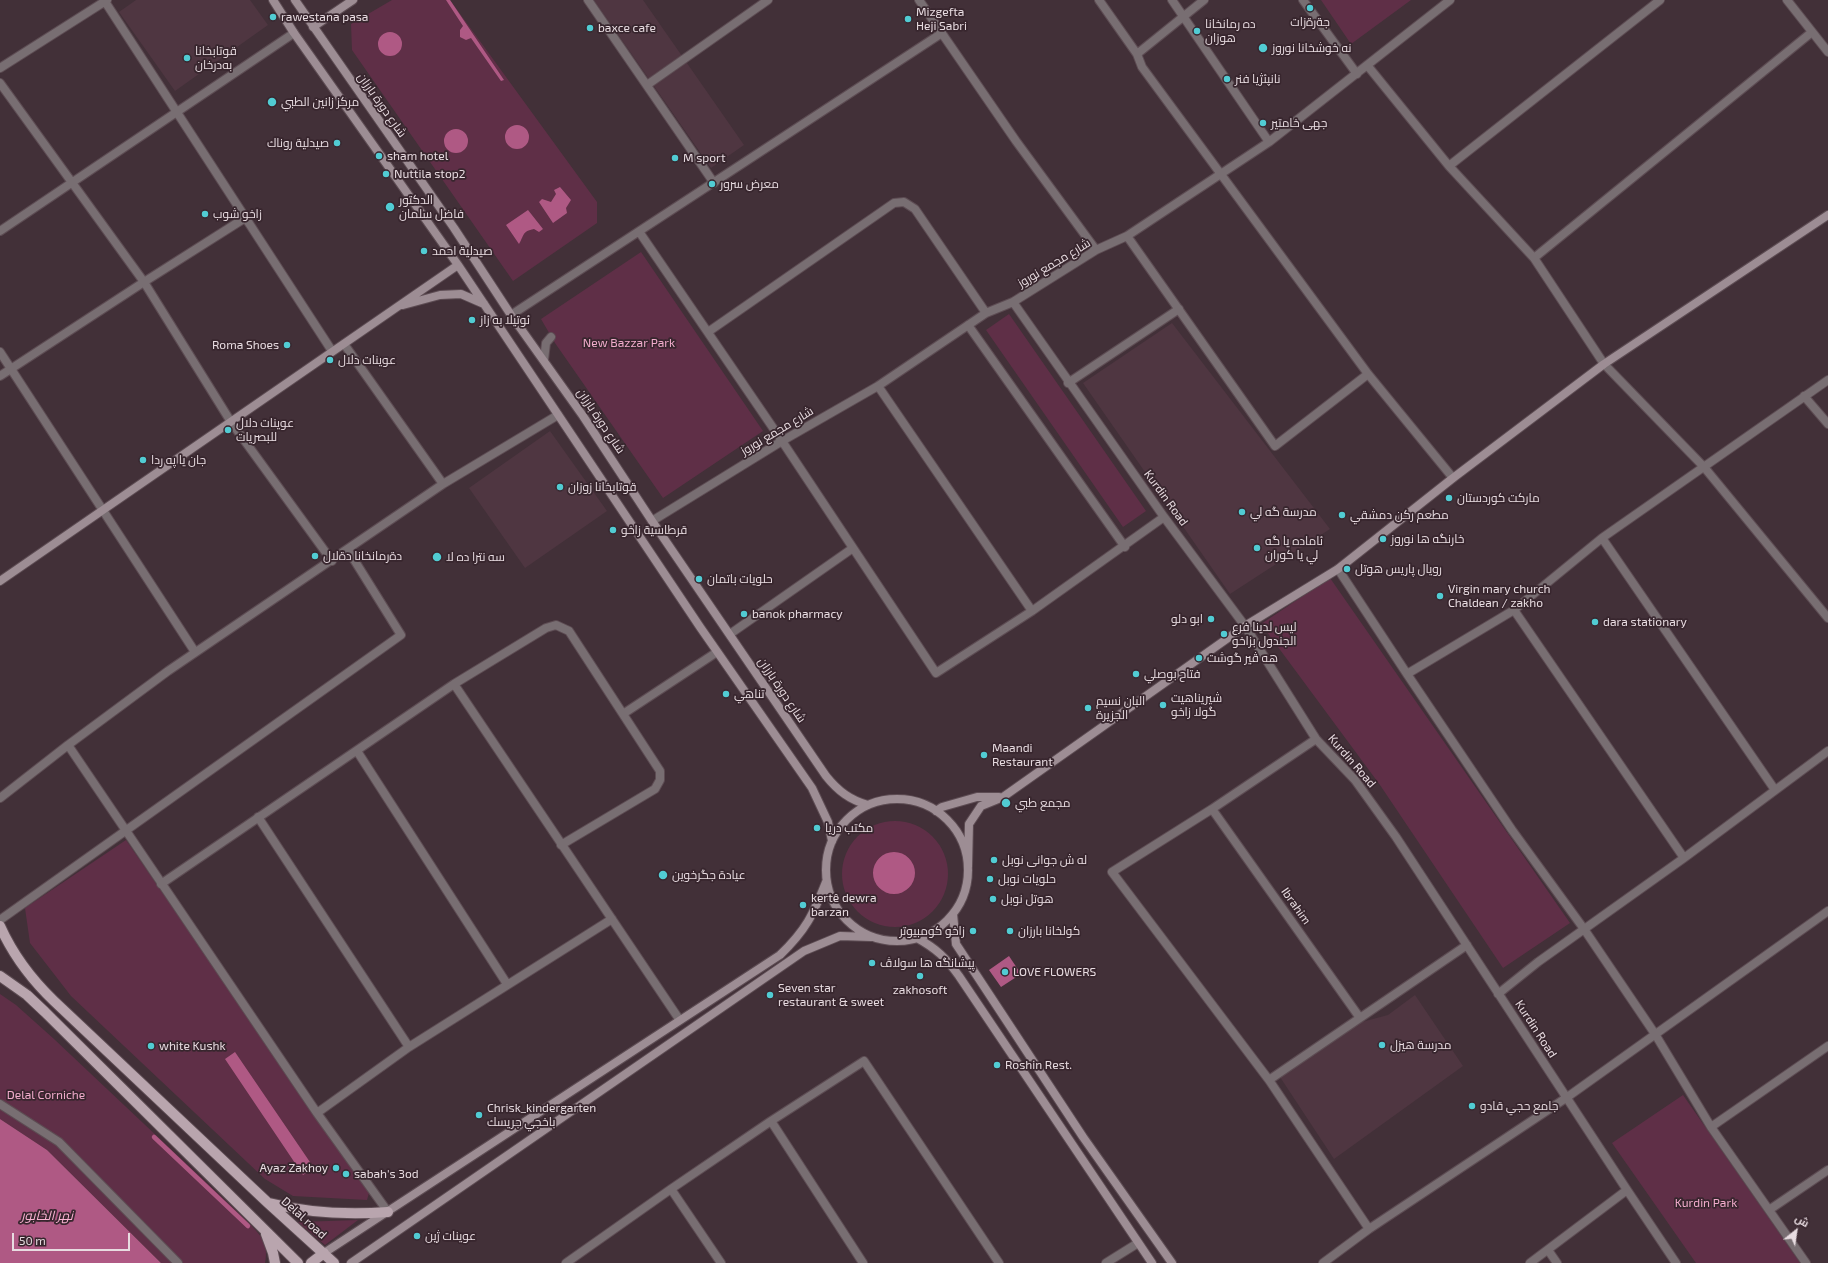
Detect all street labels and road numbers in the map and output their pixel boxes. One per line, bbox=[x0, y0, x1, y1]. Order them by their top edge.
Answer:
street label: شارع دورة بارزان bbox=[354, 70, 410, 140]
street label: شارع مجمع نوروز bbox=[1015, 236, 1093, 290]
street label: شارع دورة بارزان bbox=[574, 386, 628, 456]
street label: شارع مجمع نوروز bbox=[738, 404, 816, 458]
street label: Kurdin Road bbox=[1141, 467, 1191, 529]
street label: شارع دورة بارزان bbox=[755, 655, 809, 725]
street label: Kurdin Road bbox=[1325, 731, 1379, 791]
street label: Ibrahim bbox=[1278, 885, 1314, 927]
street label: Kurdin Road bbox=[1512, 998, 1560, 1060]
street label: Delal road bbox=[278, 1194, 330, 1242]

